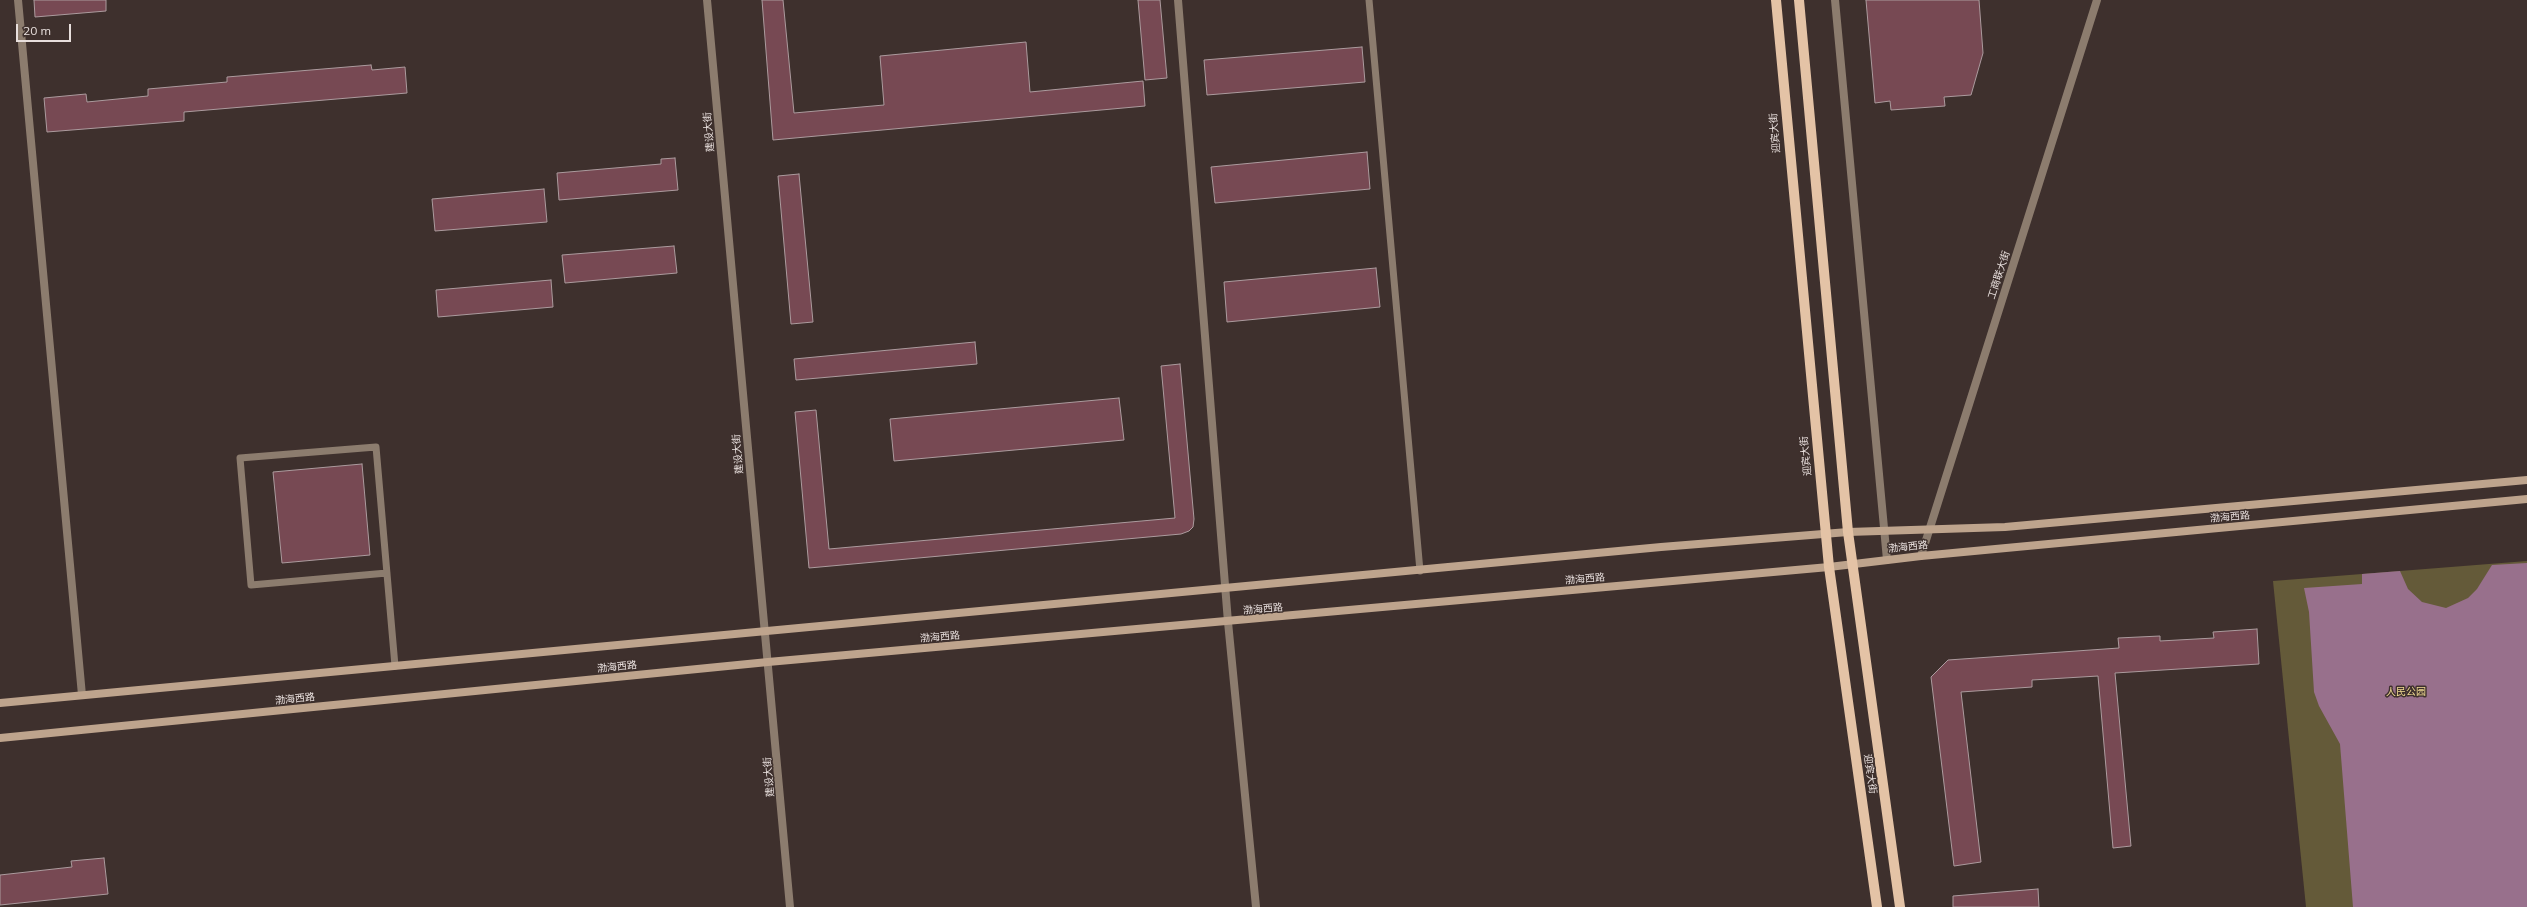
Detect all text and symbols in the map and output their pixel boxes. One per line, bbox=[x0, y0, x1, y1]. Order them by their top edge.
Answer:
scale bar bbox=[18, 16, 73, 42]
text: 20 m bbox=[23, 23, 51, 38]
street label: 建设大街 bbox=[701, 112, 717, 152]
street label: 迎宾大街 bbox=[1767, 113, 1783, 153]
street label: 工商联大街 bbox=[1986, 249, 2012, 301]
street label: 建设大街 bbox=[730, 434, 746, 474]
street label: 迎宾大街 bbox=[1798, 435, 1814, 477]
street label: 渤海西路 bbox=[2210, 509, 2250, 525]
street label: 渤海西路 bbox=[1887, 539, 1929, 555]
street label: 渤海西路 bbox=[1565, 571, 1605, 587]
street label: 渤海西路 bbox=[1243, 601, 1283, 617]
street label: 渤海西路 bbox=[920, 629, 960, 645]
street label: 渤海西路 bbox=[596, 659, 638, 675]
park label: 人民公园 bbox=[2386, 686, 2426, 698]
street label: 渤海西路 bbox=[274, 691, 316, 707]
street label: 迎宾大街 bbox=[1861, 753, 1879, 795]
street label: 建设大街 bbox=[761, 757, 777, 797]

